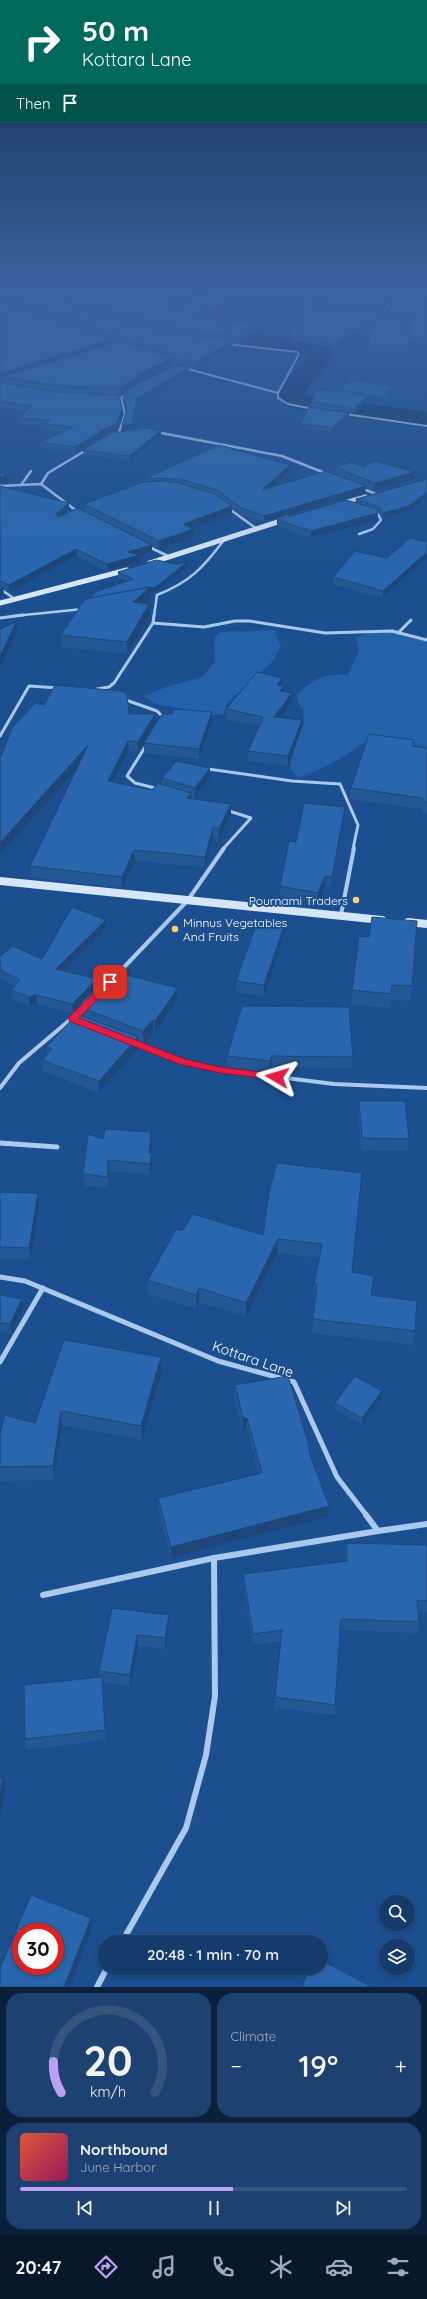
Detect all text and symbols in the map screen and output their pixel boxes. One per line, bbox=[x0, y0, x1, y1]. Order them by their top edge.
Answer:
text: 50 m bbox=[82, 13, 149, 48]
icon: right bbox=[16, 16, 68, 68]
text: Kottara Lane bbox=[82, 48, 191, 71]
icon: arrive bbox=[59, 92, 81, 114]
text: Then bbox=[16, 94, 51, 113]
place label: Pournami Traders bbox=[249, 893, 348, 908]
marker: Pournami Traders bbox=[351, 895, 361, 905]
place label: Minnus Vegetables And Fruits bbox=[183, 915, 288, 944]
marker: Minnus Vegetables And Fruits bbox=[170, 924, 180, 934]
pin bbox=[93, 965, 127, 999]
icon: arrive bbox=[99, 971, 121, 993]
position arrow bbox=[256, 1056, 298, 1098]
street label: Kottara Lane bbox=[210, 1337, 296, 1381]
map controls bbox=[379, 1895, 415, 1975]
button: search bbox=[379, 1895, 415, 1931]
speed limit sign: 30 bbox=[12, 1923, 64, 1975]
button: layers bbox=[379, 1939, 415, 1975]
text: 20:48 · 1 min · 70 m bbox=[147, 1945, 279, 1964]
text: Climate bbox=[231, 2028, 276, 2044]
text: 20 bbox=[84, 2034, 133, 2086]
text: 19° bbox=[298, 2047, 338, 2085]
text: − bbox=[231, 2052, 242, 2080]
text: + bbox=[395, 2052, 407, 2080]
text: km/h bbox=[90, 2083, 126, 2101]
text: Northbound bbox=[80, 2140, 168, 2159]
text: June Harbor bbox=[80, 2159, 156, 2175]
icon: previous bbox=[74, 2197, 96, 2219]
icon: pause bbox=[203, 2197, 225, 2219]
icon: next bbox=[332, 2197, 354, 2219]
icon: directions bbox=[92, 2253, 120, 2281]
icon: music bbox=[150, 2253, 178, 2281]
icon: phone bbox=[209, 2253, 237, 2281]
icon: climate bbox=[267, 2253, 295, 2281]
icon: car bbox=[325, 2253, 353, 2281]
icon: filters bbox=[384, 2253, 412, 2281]
text: 20:47 bbox=[15, 2256, 61, 2279]

